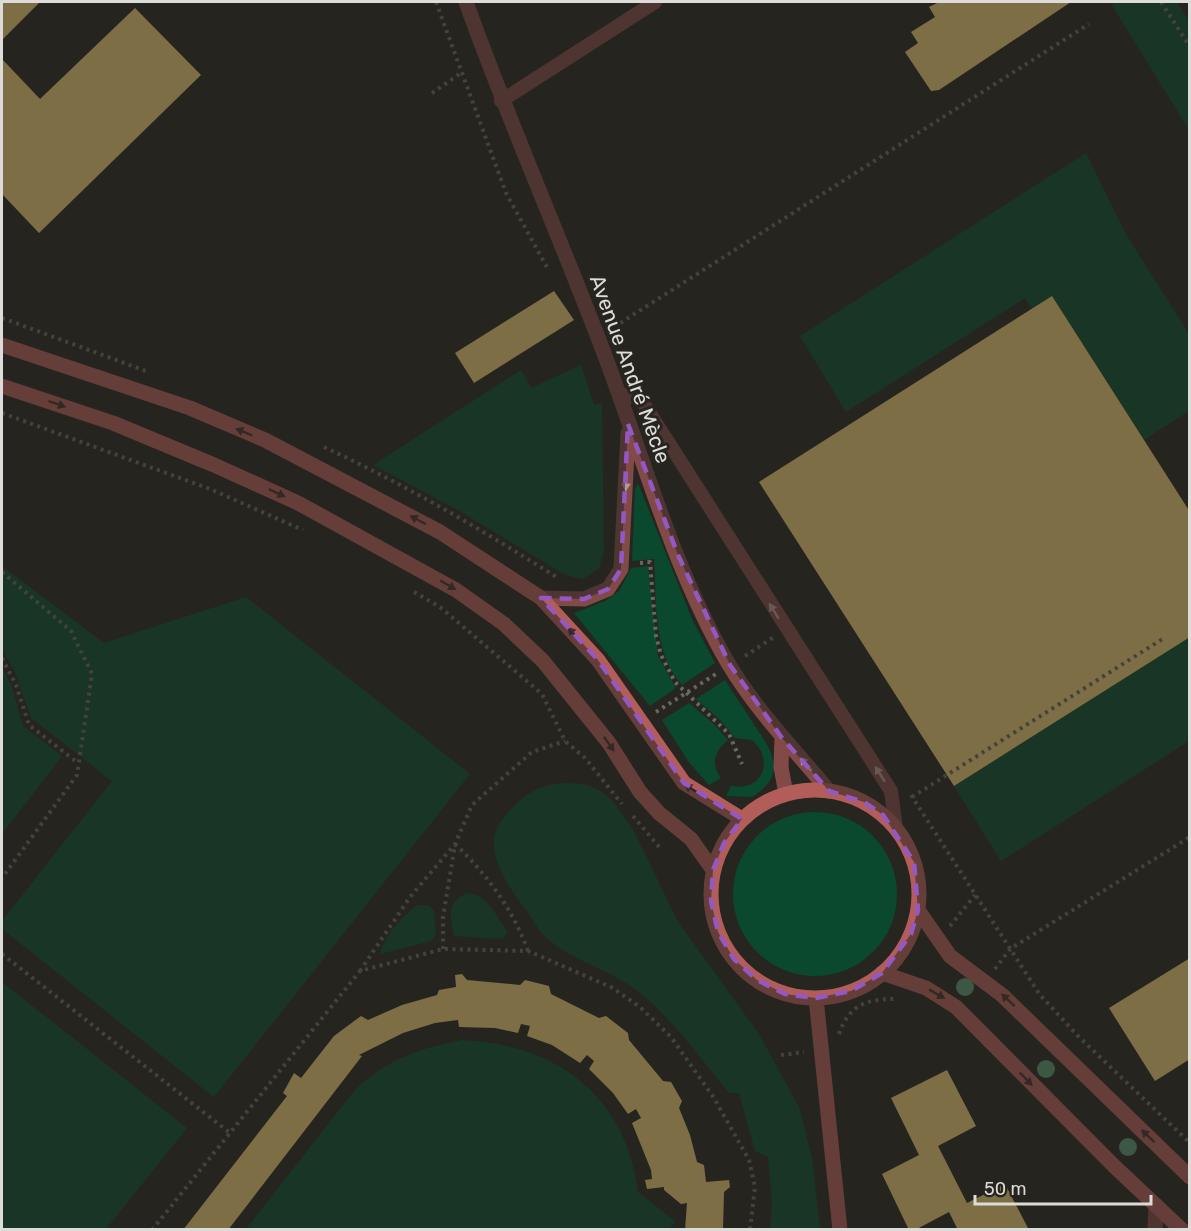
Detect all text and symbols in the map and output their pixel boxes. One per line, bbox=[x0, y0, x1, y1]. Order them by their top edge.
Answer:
street label: Avenue André Mècle bbox=[585, 271, 676, 467]
one-way arrow bbox=[48, 400, 66, 409]
one-way arrow bbox=[235, 427, 253, 437]
one-way arrow bbox=[621, 473, 631, 492]
one-way arrow bbox=[268, 489, 285, 498]
one-way arrow bbox=[409, 515, 426, 525]
one-way arrow bbox=[440, 580, 457, 590]
one-way arrow bbox=[769, 603, 780, 619]
one-way arrow bbox=[567, 627, 581, 642]
one-way arrow bbox=[603, 735, 615, 751]
one-way arrow bbox=[800, 757, 813, 772]
one-way arrow bbox=[875, 766, 886, 782]
one-way arrow bbox=[684, 783, 700, 794]
one-way arrow bbox=[929, 989, 946, 999]
one-way arrow bbox=[1000, 993, 1015, 1007]
one-way arrow bbox=[1019, 1071, 1033, 1085]
one-way arrow bbox=[1141, 1129, 1155, 1143]
scale bar bbox=[975, 1168, 1150, 1206]
text: 50 m bbox=[984, 1178, 1027, 1200]

